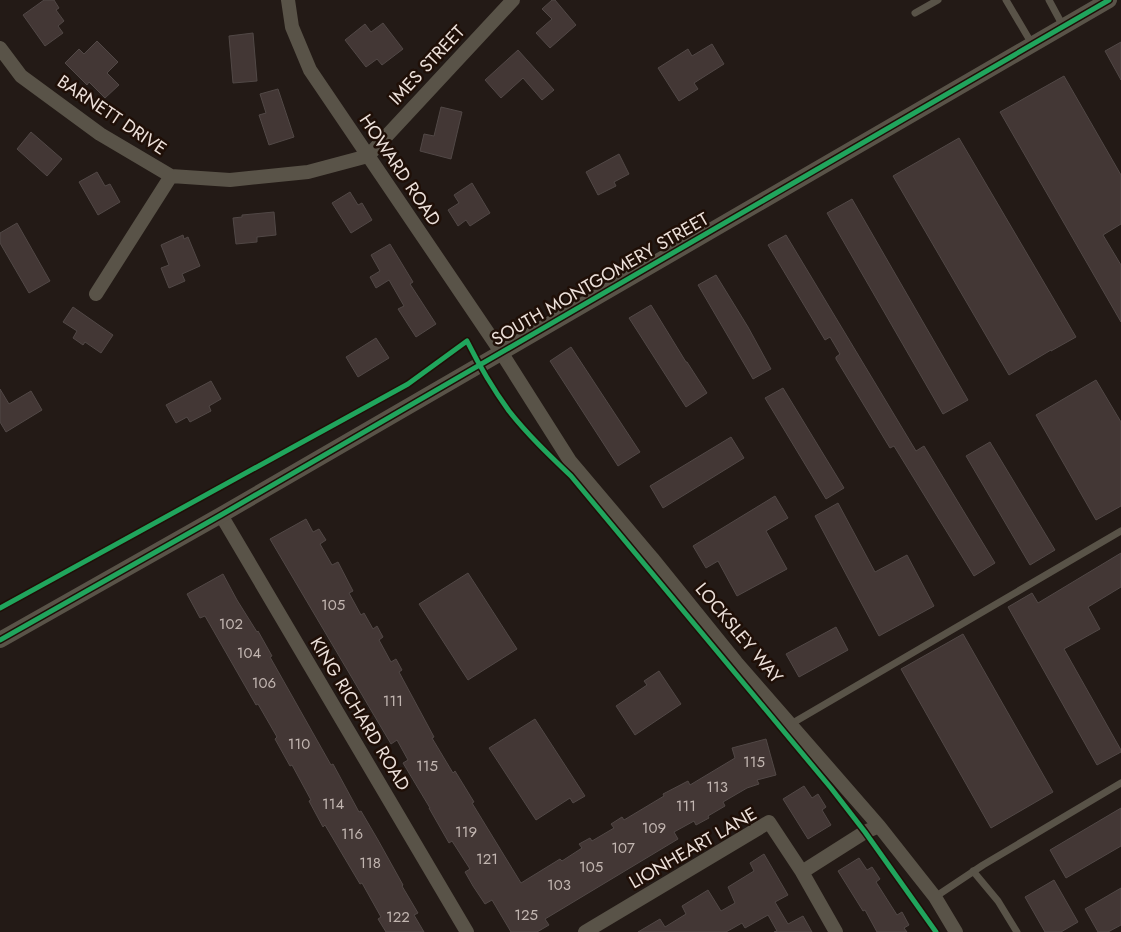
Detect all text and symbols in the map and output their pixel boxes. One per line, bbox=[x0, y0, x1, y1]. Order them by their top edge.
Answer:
street label: IMES STREET bbox=[383, 19, 471, 111]
street label: BARNETT DRIVE bbox=[52, 69, 172, 161]
street label: HOWARD ROAD bbox=[353, 109, 447, 231]
street label: SOUTH MONTGOMERY STREET bbox=[487, 206, 714, 352]
street label: LOCKSLEY WAY bbox=[689, 577, 790, 690]
house number: 105 bbox=[321, 594, 345, 616]
house number: 102 bbox=[219, 613, 243, 635]
street label: KING RICHARD ROAD bbox=[304, 632, 416, 796]
house number: 104 bbox=[237, 642, 262, 664]
house number: 106 bbox=[252, 672, 276, 694]
house number: 111 bbox=[383, 690, 403, 712]
house number: 110 bbox=[288, 733, 310, 755]
house number: 115 bbox=[743, 751, 765, 773]
house number: 115 bbox=[416, 755, 438, 777]
house number: 113 bbox=[706, 776, 728, 798]
house number: 114 bbox=[322, 793, 344, 815]
house number: 111 bbox=[676, 795, 696, 817]
street label: LIONHEART LANE bbox=[624, 801, 762, 895]
house number: 109 bbox=[642, 817, 666, 839]
house number: 119 bbox=[455, 821, 477, 843]
house number: 116 bbox=[341, 823, 363, 845]
house number: 107 bbox=[611, 837, 635, 859]
house number: 121 bbox=[476, 848, 498, 870]
house number: 118 bbox=[359, 852, 381, 874]
house number: 105 bbox=[579, 856, 603, 878]
house number: 103 bbox=[547, 874, 571, 896]
house number: 125 bbox=[514, 904, 538, 926]
house number: 122 bbox=[386, 906, 410, 928]

